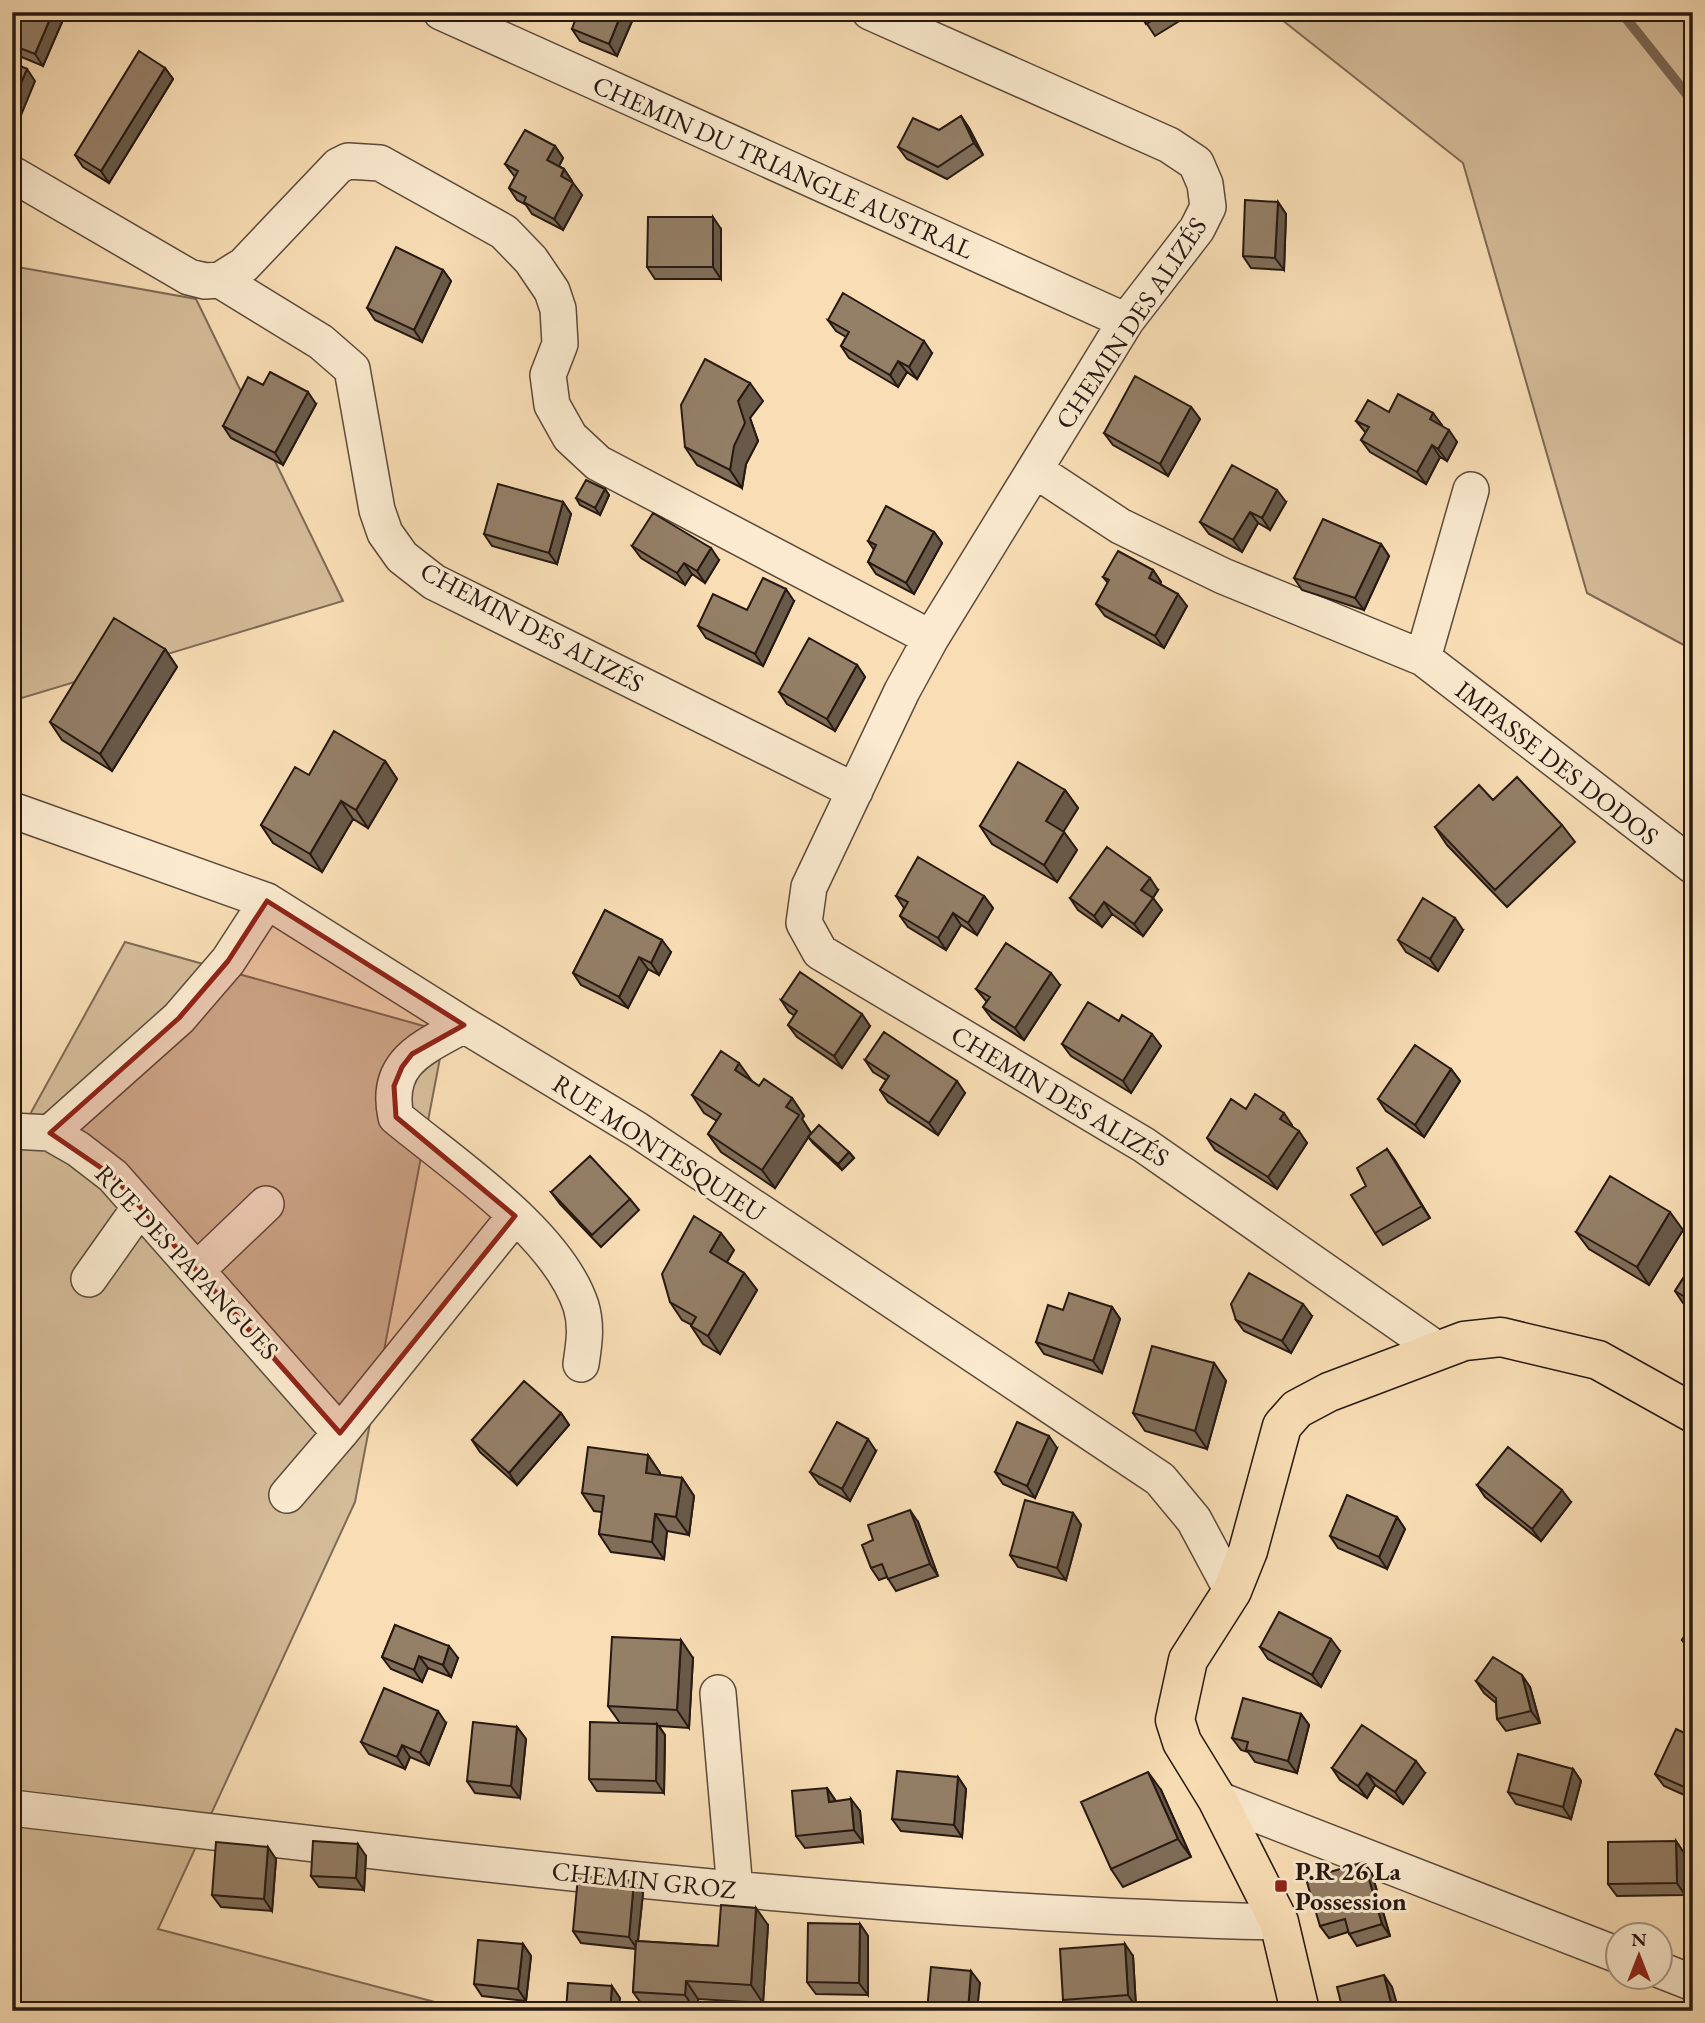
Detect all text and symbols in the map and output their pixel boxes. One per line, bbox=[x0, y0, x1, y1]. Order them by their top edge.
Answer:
street label: CHEMIN DU TRIANGLE AUSTRAL bbox=[587, 67, 979, 267]
street label: CHEMIN DES ALIZÉS bbox=[1047, 211, 1215, 435]
street label: CHEMIN DES ALIZÉS bbox=[414, 554, 650, 700]
street label: IMPASSE DES DODOS bbox=[1448, 673, 1666, 853]
street label: CHEMIN DES ALIZÉS bbox=[945, 1017, 1175, 1175]
street label: RUE MONTESQUIEU bbox=[546, 1066, 772, 1230]
street label: RUE DES PAPANGUES bbox=[88, 1157, 286, 1367]
street label: CHEMIN GROZ bbox=[550, 1853, 738, 1907]
place label: P.R 26 La Possession bbox=[1295, 1854, 1407, 1918]
marker: P.R 26 La Possession bbox=[1273, 1878, 1289, 1894]
north arrow bbox=[1604, 1922, 1674, 1992]
text: N bbox=[1631, 1927, 1647, 1952]

